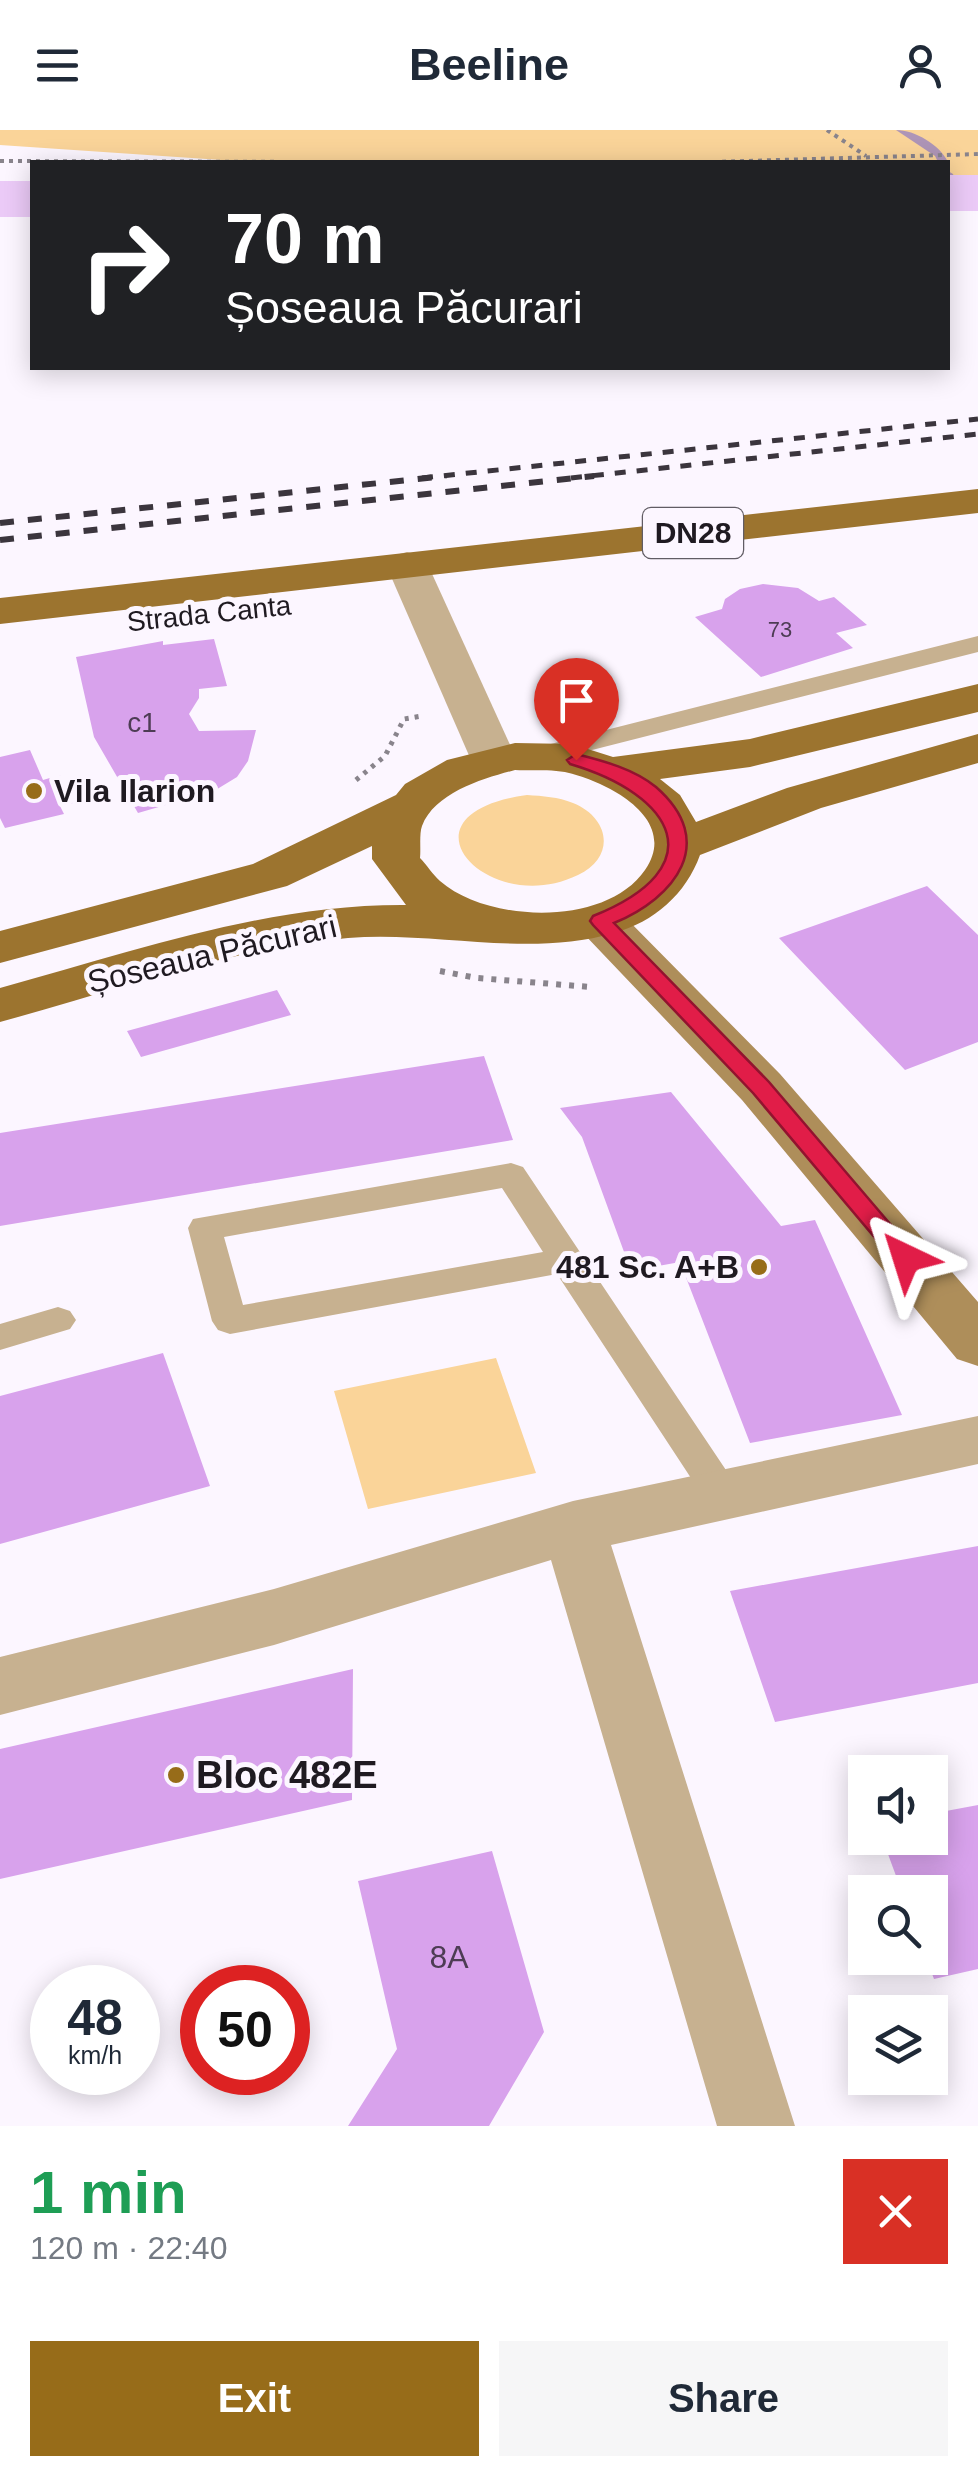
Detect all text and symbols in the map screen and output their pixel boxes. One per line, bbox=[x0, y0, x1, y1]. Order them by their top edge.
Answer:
icon: menu bbox=[30, 38, 85, 93]
icon: person bbox=[893, 38, 948, 93]
text: Beeline bbox=[409, 39, 569, 90]
icon: right bbox=[60, 200, 190, 330]
text: 70 m bbox=[225, 200, 385, 278]
text: Șoseaua Păcurari bbox=[225, 282, 583, 333]
road number: DN28 bbox=[643, 508, 743, 558]
street label: Strada Canta bbox=[125, 589, 293, 638]
house number: 73 bbox=[768, 617, 792, 642]
pin bbox=[534, 658, 619, 761]
icon: arrive bbox=[549, 673, 604, 728]
house number: c1 bbox=[127, 707, 157, 738]
place label: Vila Ilarion bbox=[54, 773, 215, 809]
marker: Vila Ilarion bbox=[23, 780, 45, 802]
street label: Șoseaua Păcurari bbox=[84, 908, 340, 1000]
position arrow bbox=[854, 1206, 958, 1310]
place label: 481 Sc. A+B bbox=[556, 1249, 739, 1285]
marker: 481 Sc. A+B bbox=[748, 1256, 770, 1278]
place label: Bloc 482E bbox=[196, 1754, 378, 1796]
map controls bbox=[848, 1755, 948, 2095]
button: sound bbox=[848, 1755, 948, 1855]
marker: Bloc 482E bbox=[165, 1764, 187, 1786]
button: search bbox=[848, 1875, 948, 1975]
house number: 8A bbox=[429, 1939, 469, 1975]
speed limit sign: 50 bbox=[180, 1965, 310, 2095]
text: 48 bbox=[67, 1990, 123, 2046]
button: layers bbox=[848, 1995, 948, 2095]
text: km/h bbox=[68, 2041, 122, 2069]
text: 1 min bbox=[30, 2159, 187, 2226]
button: close bbox=[843, 2159, 948, 2264]
text: 120 m · 22:40 bbox=[30, 2230, 227, 2266]
button: Exit bbox=[30, 2341, 479, 2456]
button: Share bbox=[499, 2341, 948, 2456]

